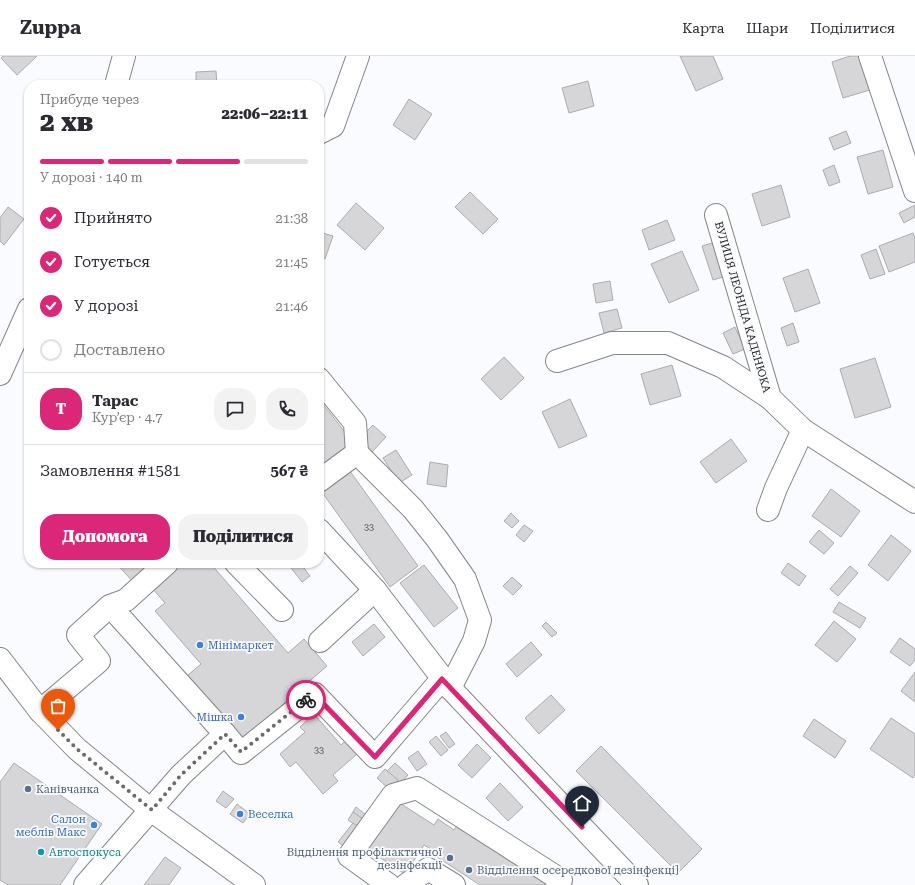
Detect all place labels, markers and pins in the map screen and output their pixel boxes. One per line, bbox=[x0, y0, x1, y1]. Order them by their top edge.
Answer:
place label: Мінімаркет bbox=[208, 639, 274, 652]
marker: Мінімаркет bbox=[195, 640, 205, 650]
pin bbox=[41, 689, 75, 730]
place label: Мішка bbox=[196, 711, 233, 724]
marker: Мішка bbox=[236, 712, 246, 722]
place label: Канівчанка bbox=[36, 783, 99, 796]
marker: Канівчанка bbox=[23, 784, 33, 794]
pin bbox=[565, 786, 599, 827]
place label: Веселка bbox=[248, 808, 293, 821]
marker: Веселка bbox=[235, 809, 245, 819]
place label: Салон меблів Макс bbox=[16, 813, 86, 839]
marker: Салон меблів Макс bbox=[89, 820, 99, 830]
place label: Автоспокуса bbox=[49, 846, 121, 859]
place label: Відділення профілактичної дезінфекції bbox=[287, 846, 442, 872]
marker: Автоспокуса bbox=[36, 847, 46, 857]
marker: Відділення профілактичної дезінфекції bbox=[445, 853, 455, 863]
place label: Відділення осередкової дезінфекці] bbox=[477, 864, 678, 877]
marker: Відділення осередкової дезінфекці] bbox=[464, 865, 474, 875]

